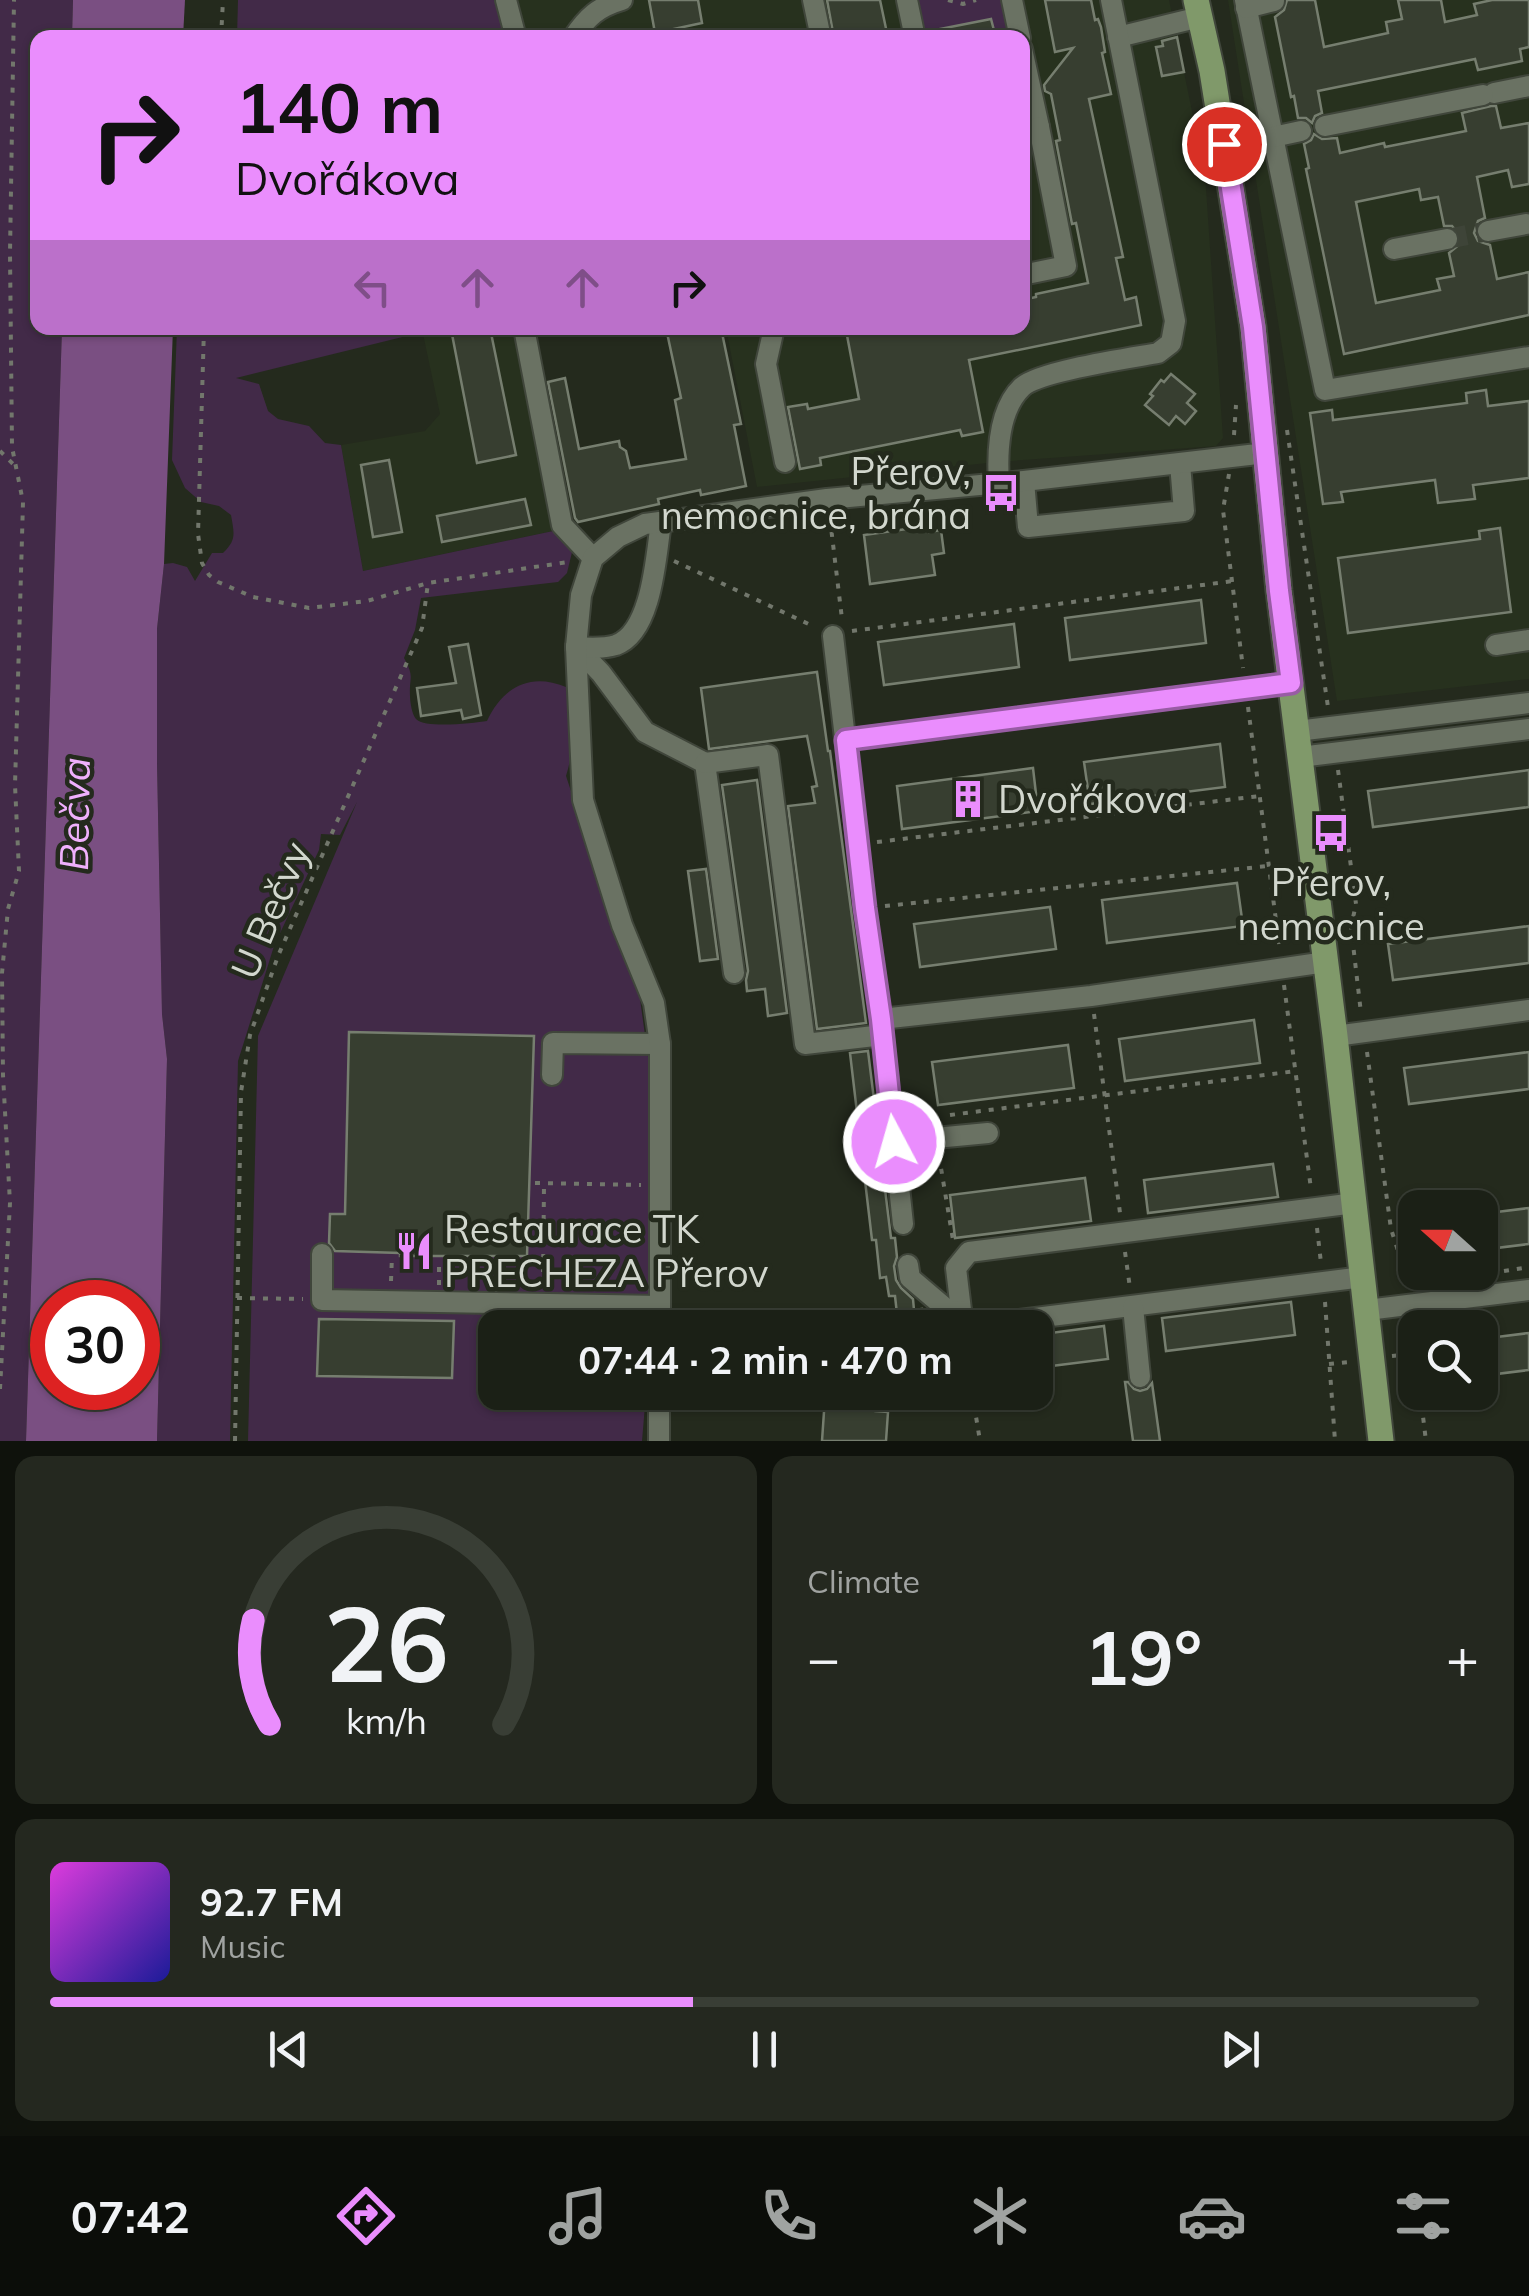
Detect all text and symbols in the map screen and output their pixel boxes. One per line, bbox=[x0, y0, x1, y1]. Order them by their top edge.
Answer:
text: 140 m bbox=[235, 63, 443, 151]
icon: right bbox=[70, 70, 200, 200]
pin bbox=[1182, 102, 1267, 187]
icon: arrive bbox=[1197, 117, 1252, 172]
text: Dvořákova bbox=[235, 150, 460, 206]
icon: left bbox=[345, 260, 400, 315]
icon: ahead bbox=[450, 260, 505, 315]
icon: ahead bbox=[555, 260, 610, 315]
icon: right bbox=[660, 260, 715, 315]
place label: Přerov, nemocnice, brána bbox=[661, 447, 971, 539]
bus stop icon: Přerov, nemocnice, brána bbox=[980, 472, 1022, 514]
water label: Bečva bbox=[48, 757, 100, 871]
place label: Dvořákova bbox=[998, 775, 1188, 823]
building icon: Dvořákova bbox=[947, 778, 989, 820]
bus stop icon: Přerov, nemocnice bbox=[1310, 812, 1352, 854]
street label: U Bečvy bbox=[220, 834, 320, 986]
place label: Přerov, nemocnice bbox=[1237, 858, 1425, 950]
position arrow bbox=[842, 1090, 946, 1194]
north arrow bbox=[1398, 1190, 1498, 1290]
map controls bbox=[1398, 1190, 1498, 1410]
place label: Restaurace TK PRECHEZA Přerov bbox=[444, 1205, 769, 1297]
restaurant icon: Restaurace TK PRECHEZA Přerov bbox=[393, 1230, 435, 1272]
speed limit sign: 30 bbox=[30, 1280, 160, 1410]
button: search bbox=[1398, 1310, 1498, 1410]
text: 07:44 · 2 min · 470 m bbox=[578, 1336, 953, 1384]
text: Climate bbox=[807, 1561, 920, 1601]
text: 26 bbox=[324, 1577, 448, 1708]
text: 19° bbox=[1084, 1610, 1202, 1704]
text: − bbox=[807, 1623, 840, 1692]
text: + bbox=[1446, 1623, 1479, 1692]
text: km/h bbox=[346, 1698, 426, 1743]
text: 92.7 FM bbox=[200, 1878, 343, 1926]
text: Music bbox=[200, 1926, 285, 1966]
icon: previous bbox=[261, 2022, 316, 2077]
icon: pause bbox=[737, 2022, 792, 2077]
icon: next bbox=[1213, 2022, 1268, 2077]
icon: directions bbox=[331, 2181, 401, 2251]
icon: music bbox=[543, 2181, 613, 2251]
icon: phone bbox=[754, 2181, 824, 2251]
icon: climate bbox=[965, 2181, 1035, 2251]
icon: car bbox=[1177, 2181, 1247, 2251]
icon: filters bbox=[1388, 2181, 1458, 2251]
text: 07:42 bbox=[71, 2188, 190, 2244]

